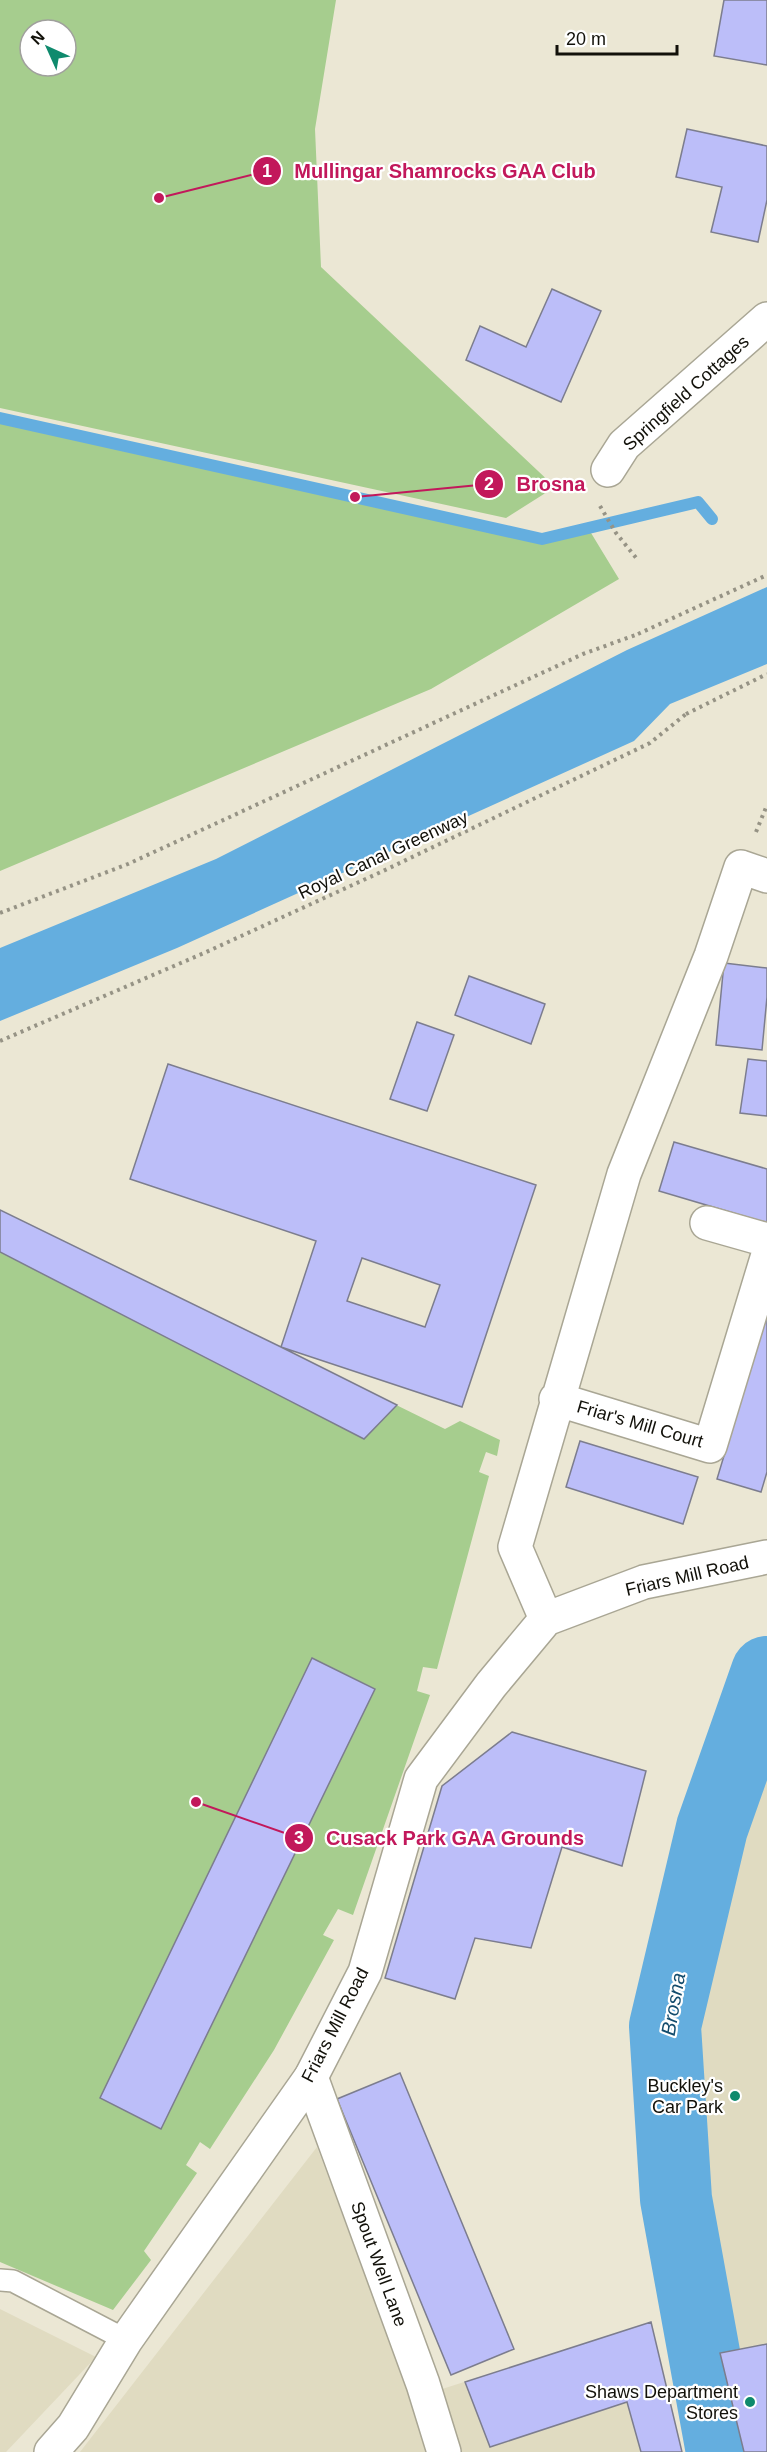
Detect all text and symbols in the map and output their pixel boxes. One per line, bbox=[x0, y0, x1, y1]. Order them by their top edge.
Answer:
north arrow bbox=[18, 18, 78, 78]
scale bar bbox=[557, 18, 677, 56]
text: N bbox=[28, 28, 48, 48]
text: 20 m bbox=[566, 29, 606, 49]
callout: Mullingar Shamrocks GAA Club bbox=[252, 152, 609, 190]
text: Mullingar Shamrocks GAA Club bbox=[294, 160, 596, 182]
text: 1 bbox=[262, 161, 272, 181]
street label: Springfield Cottages bbox=[619, 331, 753, 455]
callout: Brosna bbox=[474, 465, 597, 503]
text: Brosna bbox=[517, 473, 586, 495]
text: 2 bbox=[484, 474, 494, 494]
street label: Royal Canal Greenway bbox=[295, 807, 471, 903]
street label: Friar's Mill Court bbox=[575, 1396, 705, 1452]
street label: Friars Mill Road bbox=[623, 1552, 751, 1600]
callout: Cusack Park GAA Grounds bbox=[284, 1819, 597, 1857]
text: Cusack Park GAA Grounds bbox=[326, 1827, 584, 1849]
text: 3 bbox=[294, 1828, 304, 1848]
street label: Friars Mill Road bbox=[297, 1964, 373, 2086]
water label: Brosna bbox=[657, 1971, 689, 2037]
place label: Buckley's Car Park bbox=[648, 2076, 724, 2117]
marker: Buckley's Car Park bbox=[728, 2089, 742, 2103]
street label: Spout Well Lane bbox=[347, 2199, 411, 2329]
place label: Shaws Department Stores bbox=[585, 2382, 738, 2423]
marker: Shaws Department Stores bbox=[743, 2395, 757, 2409]

